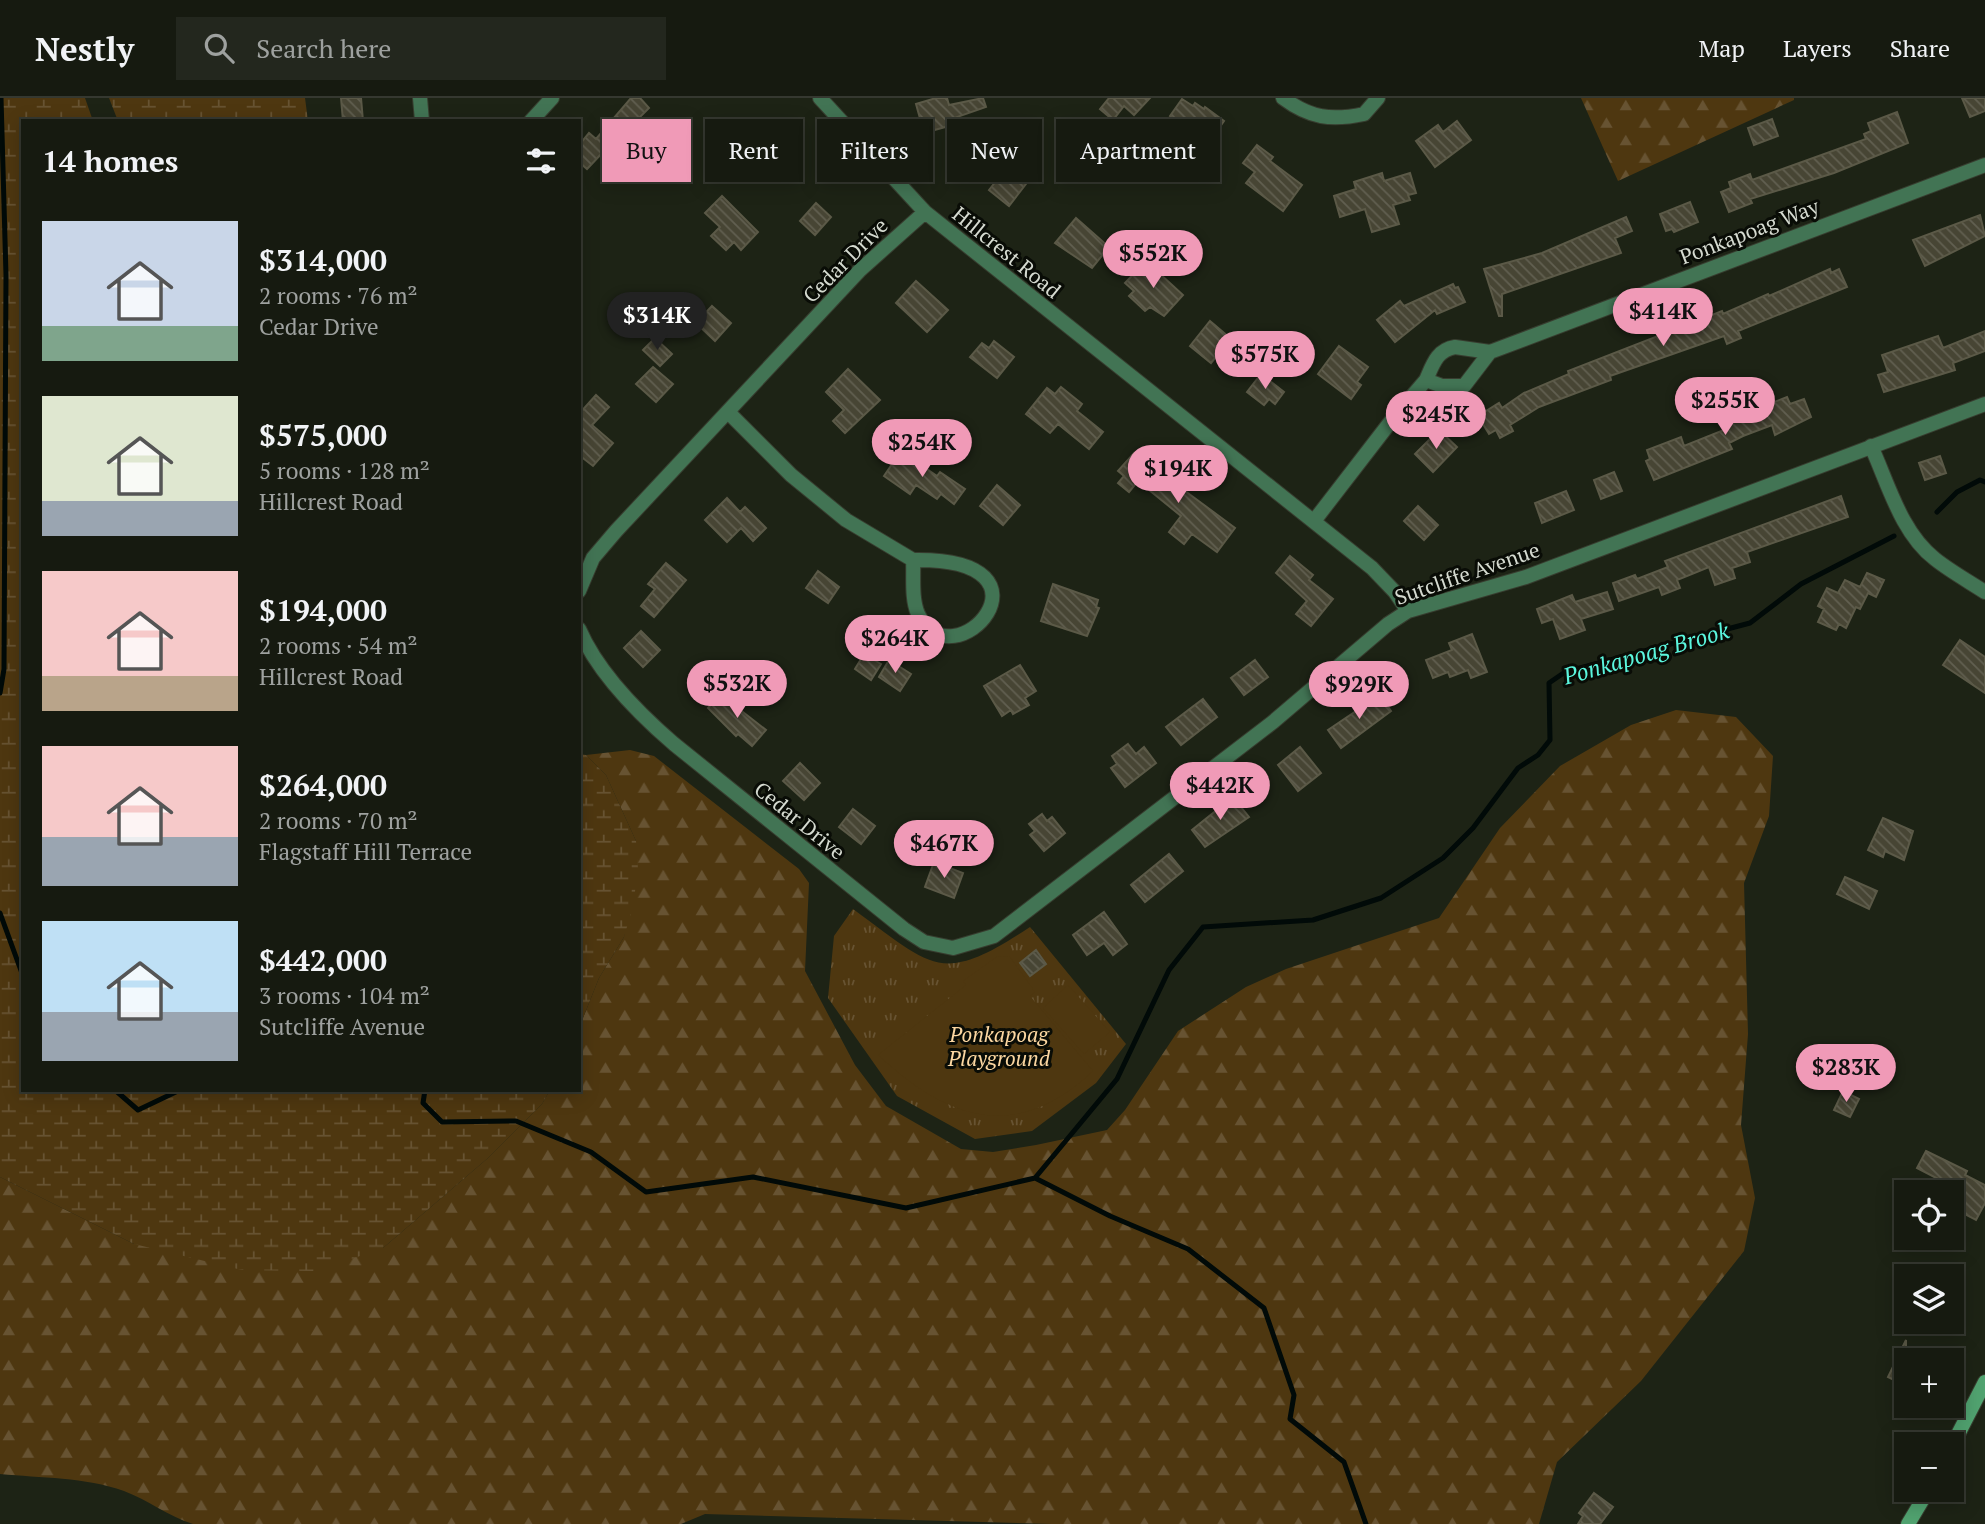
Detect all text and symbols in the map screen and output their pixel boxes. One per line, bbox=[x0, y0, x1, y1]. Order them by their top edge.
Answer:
search box bbox=[176, 17, 666, 80]
text: Nestly bbox=[35, 27, 134, 70]
icon: search bbox=[200, 29, 238, 67]
text: Search here bbox=[256, 31, 391, 65]
text: Map bbox=[1698, 32, 1745, 64]
text: Layers bbox=[1783, 32, 1852, 64]
text: Share bbox=[1890, 32, 1950, 64]
chip: Buy bbox=[602, 119, 691, 182]
chip: Rent bbox=[705, 119, 803, 182]
chip: Filters bbox=[817, 119, 933, 182]
chip: New bbox=[947, 119, 1042, 182]
chip: Apartment bbox=[1056, 119, 1220, 182]
text: 14 homes bbox=[42, 141, 178, 181]
icon: filters bbox=[522, 142, 560, 180]
street label: Ponkapoag Way bbox=[1675, 191, 1823, 270]
street label: Hillcrest Road bbox=[947, 200, 1067, 304]
street label: Cedar Drive bbox=[797, 212, 893, 308]
pin: $552K bbox=[1104, 230, 1202, 290]
text: $552K bbox=[1119, 237, 1187, 268]
text: $314,000 bbox=[259, 240, 387, 280]
icon: home bbox=[98, 249, 182, 333]
text: 2 rooms · 76 m² bbox=[259, 280, 418, 311]
pin: $414K bbox=[1614, 288, 1712, 348]
pin: $314K bbox=[608, 292, 706, 352]
text: $414K bbox=[1629, 295, 1697, 326]
text: $314K bbox=[623, 299, 691, 330]
text: Cedar Drive bbox=[259, 311, 379, 342]
pin: $575K bbox=[1216, 331, 1314, 391]
text: $575K bbox=[1231, 338, 1299, 369]
pin: $255K bbox=[1676, 378, 1774, 437]
text: $255K bbox=[1691, 384, 1759, 415]
pin: $245K bbox=[1387, 392, 1485, 451]
text: $245K bbox=[1402, 398, 1470, 429]
text: $575,000 bbox=[259, 415, 387, 455]
pin: $254K bbox=[873, 420, 971, 479]
icon: home bbox=[98, 424, 182, 508]
text: $254K bbox=[888, 426, 956, 457]
pin: $194K bbox=[1129, 446, 1227, 505]
text: $194K bbox=[1144, 452, 1212, 483]
text: 5 rooms · 128 m² bbox=[259, 455, 430, 486]
text: Hillcrest Road bbox=[259, 486, 403, 517]
street label: Sutcliffe Avenue bbox=[1391, 535, 1543, 611]
text: $194,000 bbox=[259, 590, 387, 630]
icon: home bbox=[98, 599, 182, 683]
water label: Ponkapoag Brook bbox=[1558, 614, 1733, 692]
pin: $264K bbox=[846, 616, 944, 675]
text: $264K bbox=[861, 622, 929, 653]
text: 2 rooms · 54 m² bbox=[259, 630, 418, 661]
pin: $532K bbox=[688, 660, 786, 720]
text: Hillcrest Road bbox=[259, 661, 403, 692]
pin: $929K bbox=[1310, 662, 1408, 721]
text: $532K bbox=[703, 667, 771, 698]
text: $929K bbox=[1325, 668, 1393, 699]
pin: $442K bbox=[1171, 762, 1269, 822]
text: $264,000 bbox=[259, 765, 387, 805]
text: $442K bbox=[1186, 769, 1254, 800]
icon: home bbox=[98, 774, 182, 858]
street label: Cedar Drive bbox=[749, 775, 851, 865]
text: 2 rooms · 70 m² bbox=[259, 805, 418, 836]
pin: $467K bbox=[895, 820, 993, 880]
text: $467K bbox=[910, 827, 978, 858]
text: Flagstaff Hill Terrace bbox=[259, 836, 472, 867]
text: $442,000 bbox=[259, 940, 387, 980]
icon: home bbox=[98, 949, 182, 1033]
text: 3 rooms · 104 m² bbox=[259, 980, 430, 1011]
text: Sutcliffe Avenue bbox=[259, 1011, 425, 1042]
park label: Ponkapoag Playground bbox=[947, 1020, 1051, 1072]
pin: $283K bbox=[1797, 1044, 1895, 1104]
text: $283K bbox=[1812, 1051, 1880, 1082]
map controls bbox=[1894, 1180, 1964, 1502]
button: locate bbox=[1894, 1180, 1964, 1250]
button: layers bbox=[1894, 1264, 1964, 1334]
button: + bbox=[1894, 1348, 1964, 1418]
button: − bbox=[1894, 1432, 1964, 1502]

